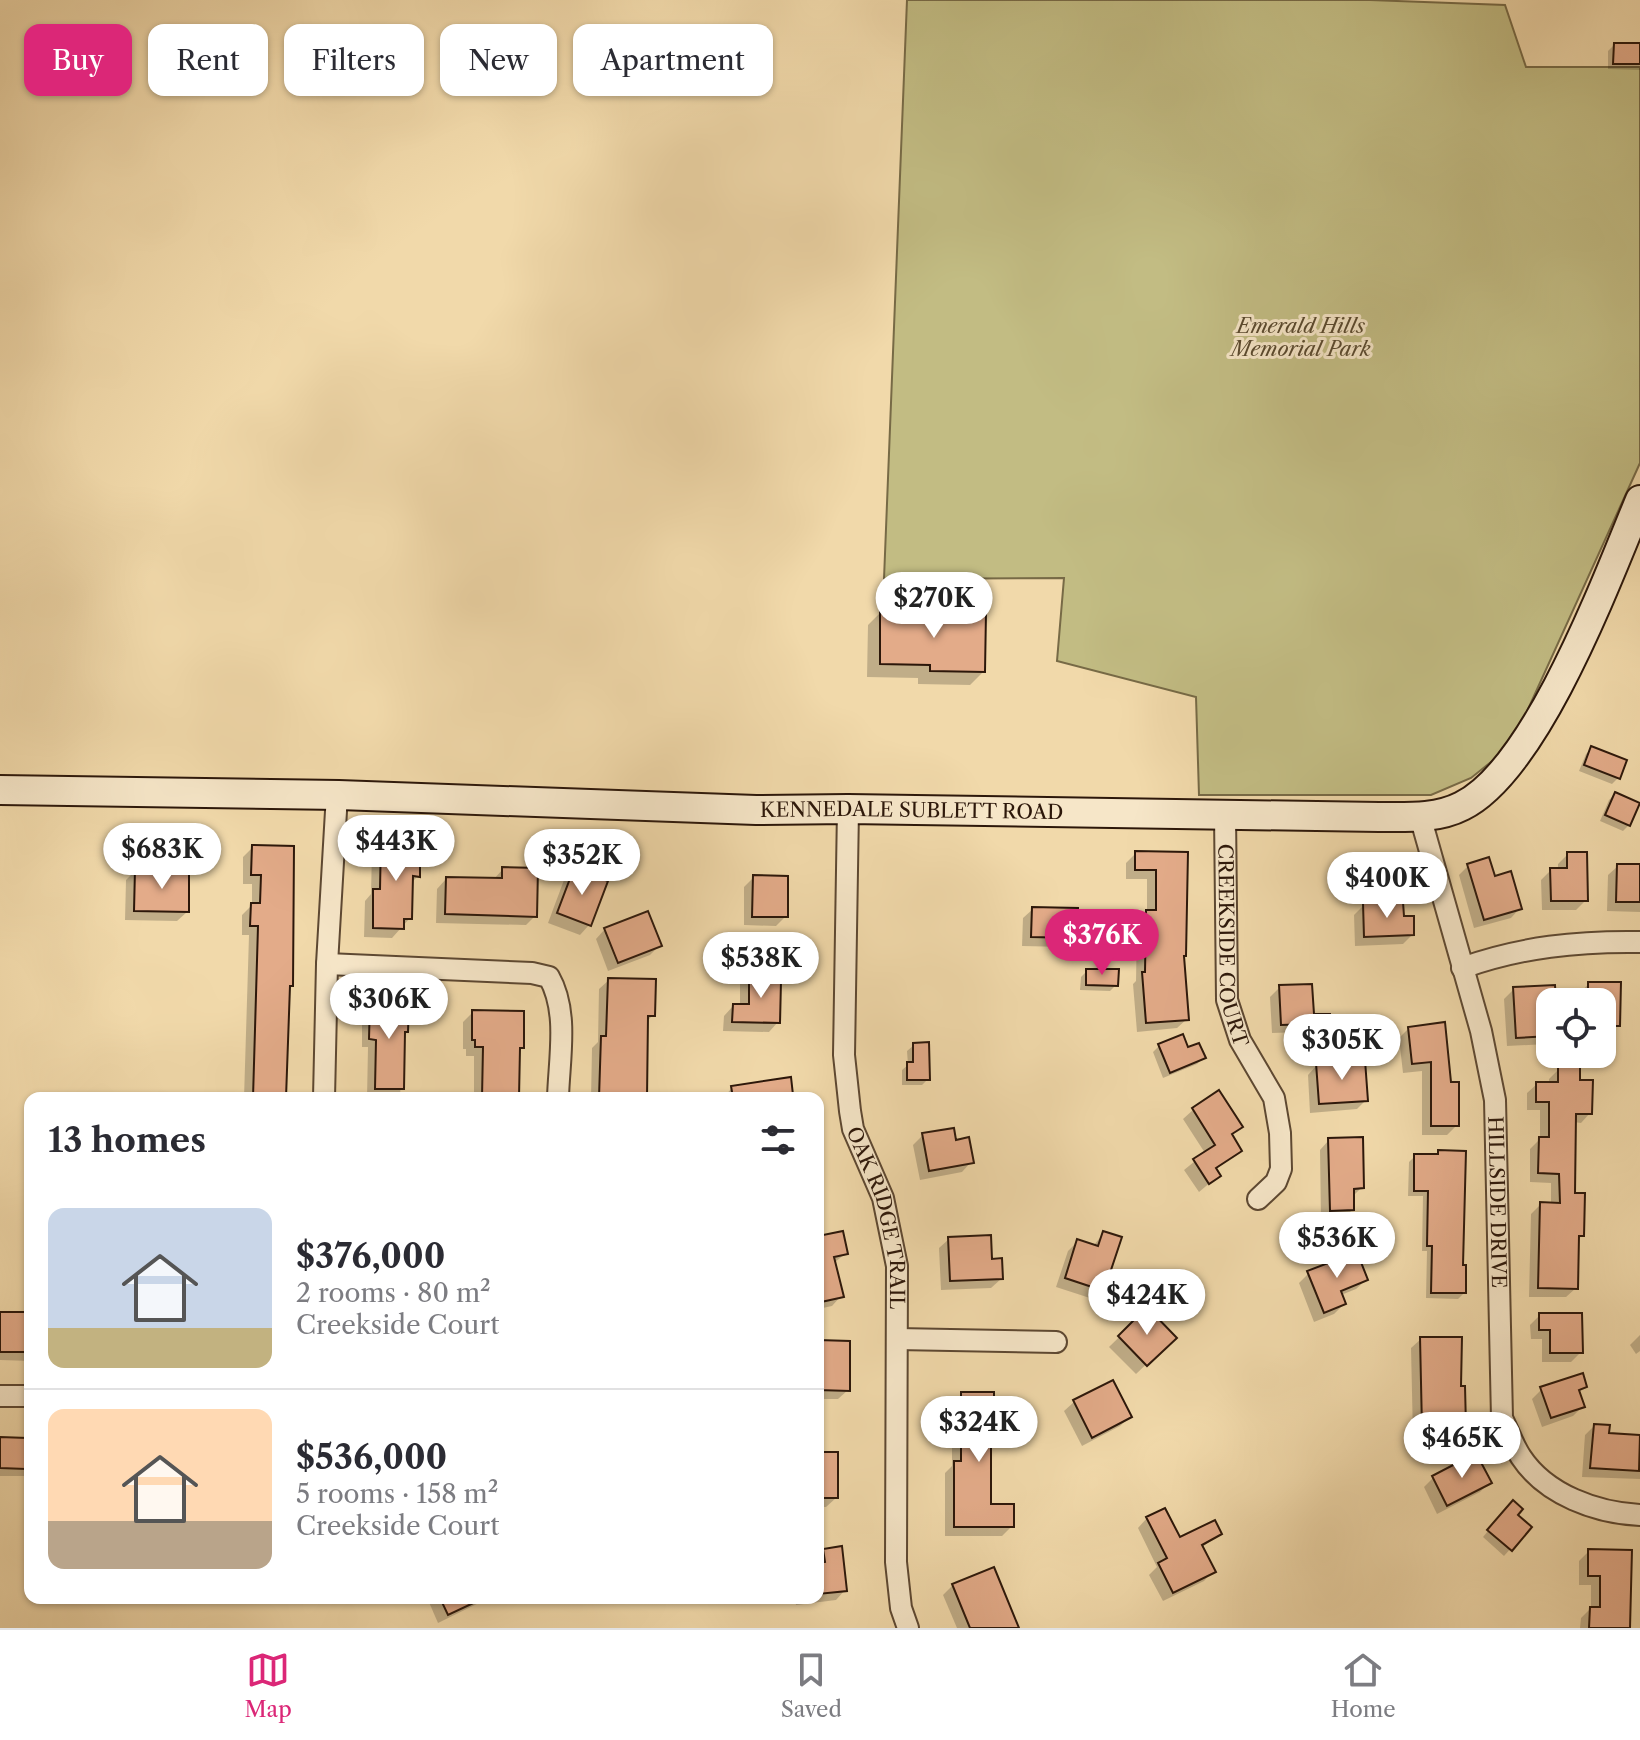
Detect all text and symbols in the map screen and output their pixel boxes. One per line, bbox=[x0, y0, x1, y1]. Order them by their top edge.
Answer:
chip: Buy bbox=[24, 24, 132, 96]
chip: Rent bbox=[148, 24, 268, 96]
chip: Filters bbox=[284, 24, 424, 96]
chip: New bbox=[440, 24, 557, 96]
chip: Apartment bbox=[573, 24, 773, 96]
park label: Emerald Hills Memorial Park bbox=[1229, 314, 1371, 361]
pin: $270K bbox=[878, 572, 990, 640]
text: $270K bbox=[894, 582, 974, 614]
street label: KENNEDALE SUBLETT ROAD bbox=[760, 797, 1064, 824]
pin: $443K bbox=[340, 815, 452, 883]
pin: $683K bbox=[106, 823, 218, 891]
text: $443K bbox=[356, 825, 436, 857]
pin: $352K bbox=[526, 829, 638, 897]
text: $683K bbox=[121, 833, 203, 865]
text: $352K bbox=[542, 839, 622, 871]
street label: CREEKSIDE COURT bbox=[1213, 844, 1253, 1050]
pin: $400K bbox=[1331, 852, 1443, 920]
text: $400K bbox=[1345, 862, 1429, 894]
pin: $376K bbox=[1046, 909, 1158, 977]
text: $376K bbox=[1063, 919, 1141, 951]
pin: $538K bbox=[705, 932, 817, 1000]
text: $538K bbox=[721, 942, 801, 974]
pin: $306K bbox=[333, 973, 445, 1041]
text: $306K bbox=[348, 983, 430, 1015]
map controls bbox=[1536, 988, 1616, 1068]
button: locate bbox=[1536, 988, 1616, 1068]
pin: $305K bbox=[1286, 1014, 1398, 1082]
text: $305K bbox=[1302, 1024, 1382, 1056]
street label: HILLSIDE DRIVE bbox=[1483, 1116, 1511, 1288]
icon: filters bbox=[756, 1118, 800, 1162]
text: 13 homes bbox=[48, 1119, 206, 1161]
street label: OAK RIDGE TRAIL bbox=[841, 1123, 909, 1309]
pin: $536K bbox=[1281, 1212, 1393, 1280]
text: $536K bbox=[1297, 1222, 1377, 1254]
text: $376,000 bbox=[296, 1235, 445, 1277]
icon: home bbox=[112, 1240, 208, 1336]
pin: $424K bbox=[1091, 1269, 1203, 1337]
text: 2 rooms · 80 m² bbox=[296, 1277, 491, 1309]
text: $424K bbox=[1106, 1279, 1188, 1311]
text: Creekside Court bbox=[296, 1309, 500, 1341]
pin: $324K bbox=[923, 1396, 1035, 1464]
text: $324K bbox=[939, 1406, 1019, 1438]
pin: $465K bbox=[1406, 1412, 1518, 1480]
text: $465K bbox=[1422, 1422, 1502, 1454]
text: $536,000 bbox=[296, 1436, 447, 1478]
icon: home bbox=[112, 1441, 208, 1537]
text: 5 rooms · 158 m² bbox=[296, 1478, 498, 1510]
text: Creekside Court bbox=[296, 1510, 500, 1542]
tab: Map bbox=[245, 1648, 292, 1723]
tab: Saved bbox=[781, 1648, 842, 1723]
tab: Home bbox=[1331, 1648, 1395, 1723]

